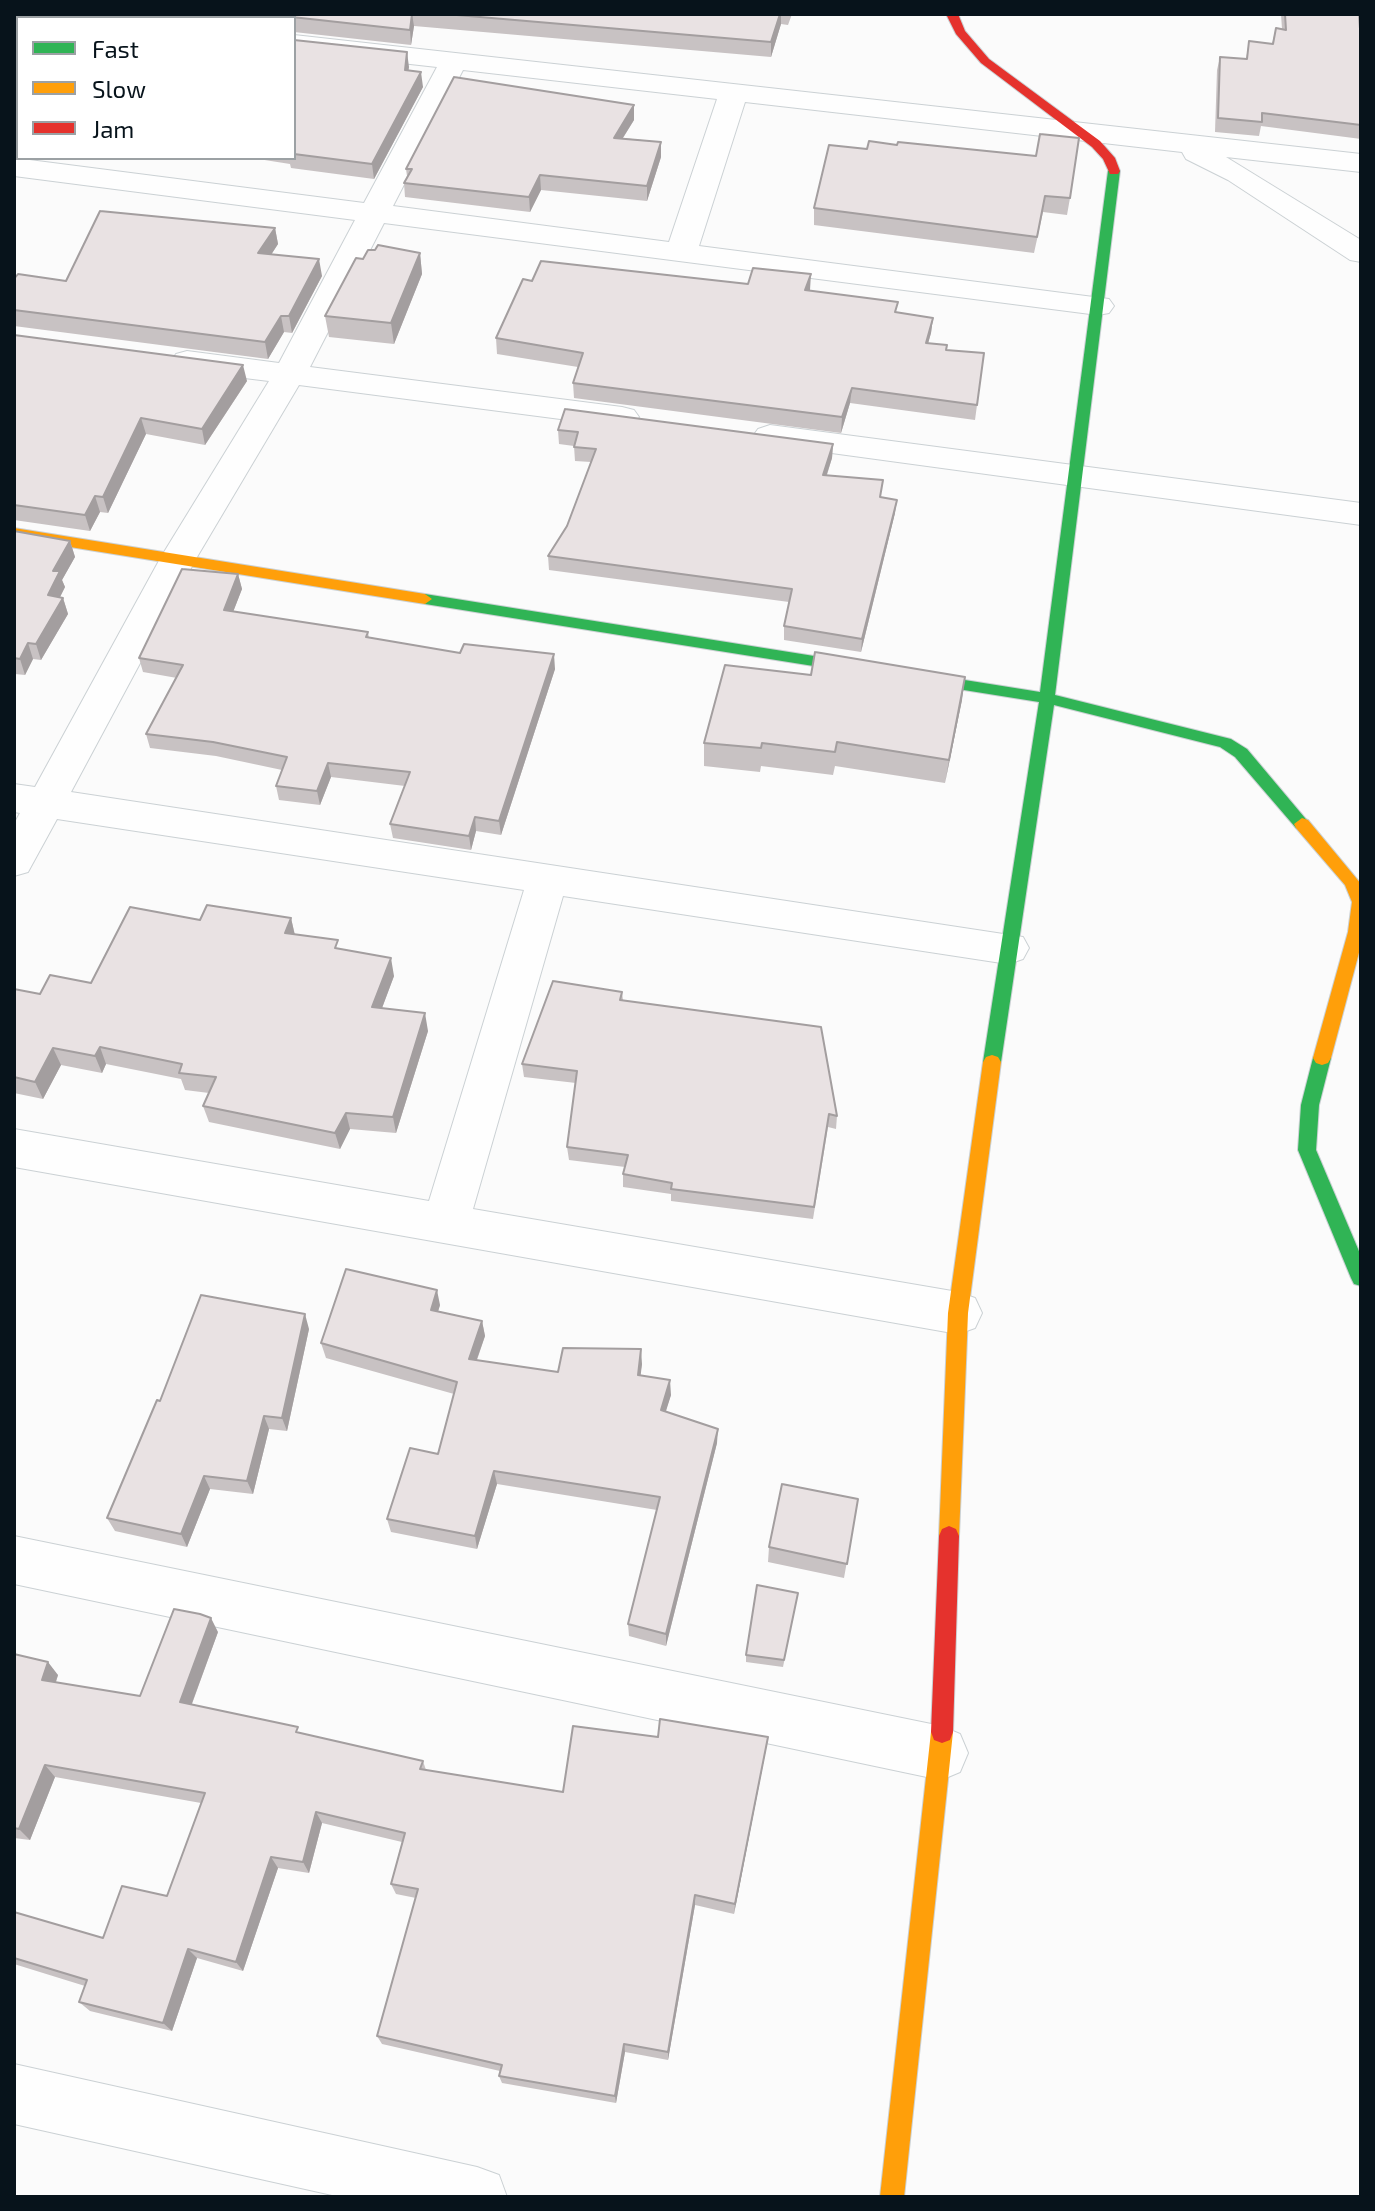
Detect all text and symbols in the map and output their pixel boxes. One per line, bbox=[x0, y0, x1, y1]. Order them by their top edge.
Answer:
legend bbox=[16, 16, 296, 160]
text: Fast bbox=[92, 34, 139, 63]
text: Slow bbox=[92, 74, 146, 103]
text: Jam bbox=[92, 114, 134, 143]

